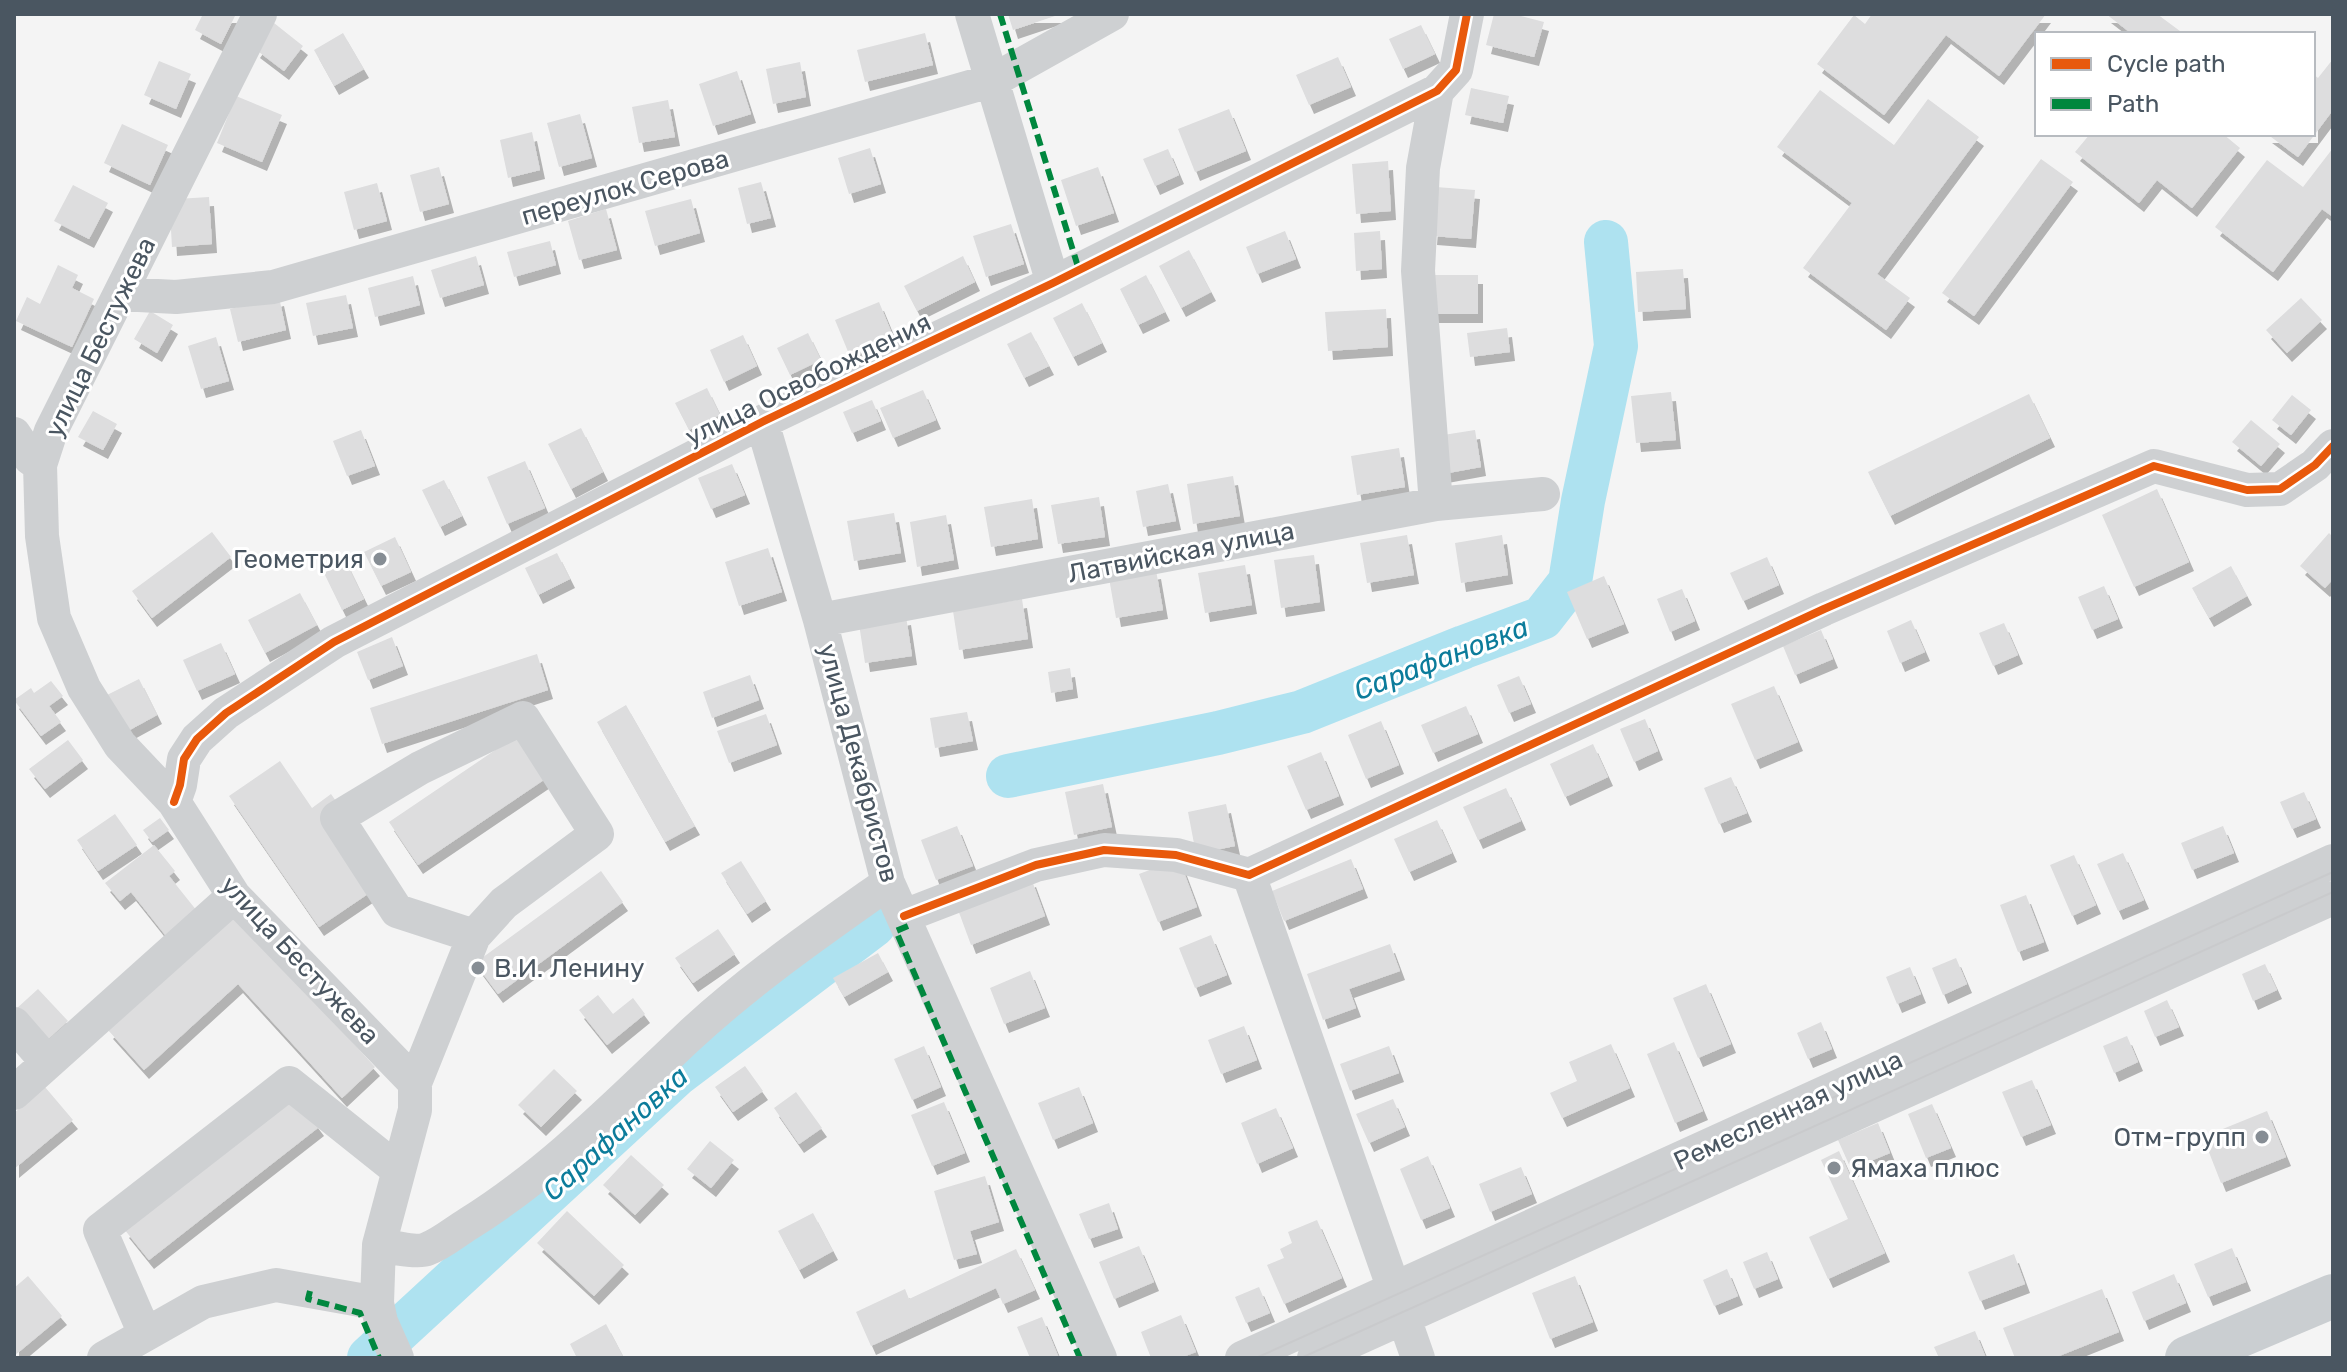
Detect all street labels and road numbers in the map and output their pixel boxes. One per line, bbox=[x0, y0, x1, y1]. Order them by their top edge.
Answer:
street label: переулок Серова bbox=[518, 143, 732, 232]
street label: улица Бестужева bbox=[39, 232, 162, 442]
street label: улица Освобождения bbox=[680, 306, 936, 452]
street label: Латвийская улица bbox=[1065, 515, 1297, 590]
street label: улица Декабристов bbox=[812, 640, 905, 886]
street label: улица Бестужева bbox=[214, 870, 385, 1051]
street label: Ремесленная улица bbox=[1669, 1044, 1908, 1177]

